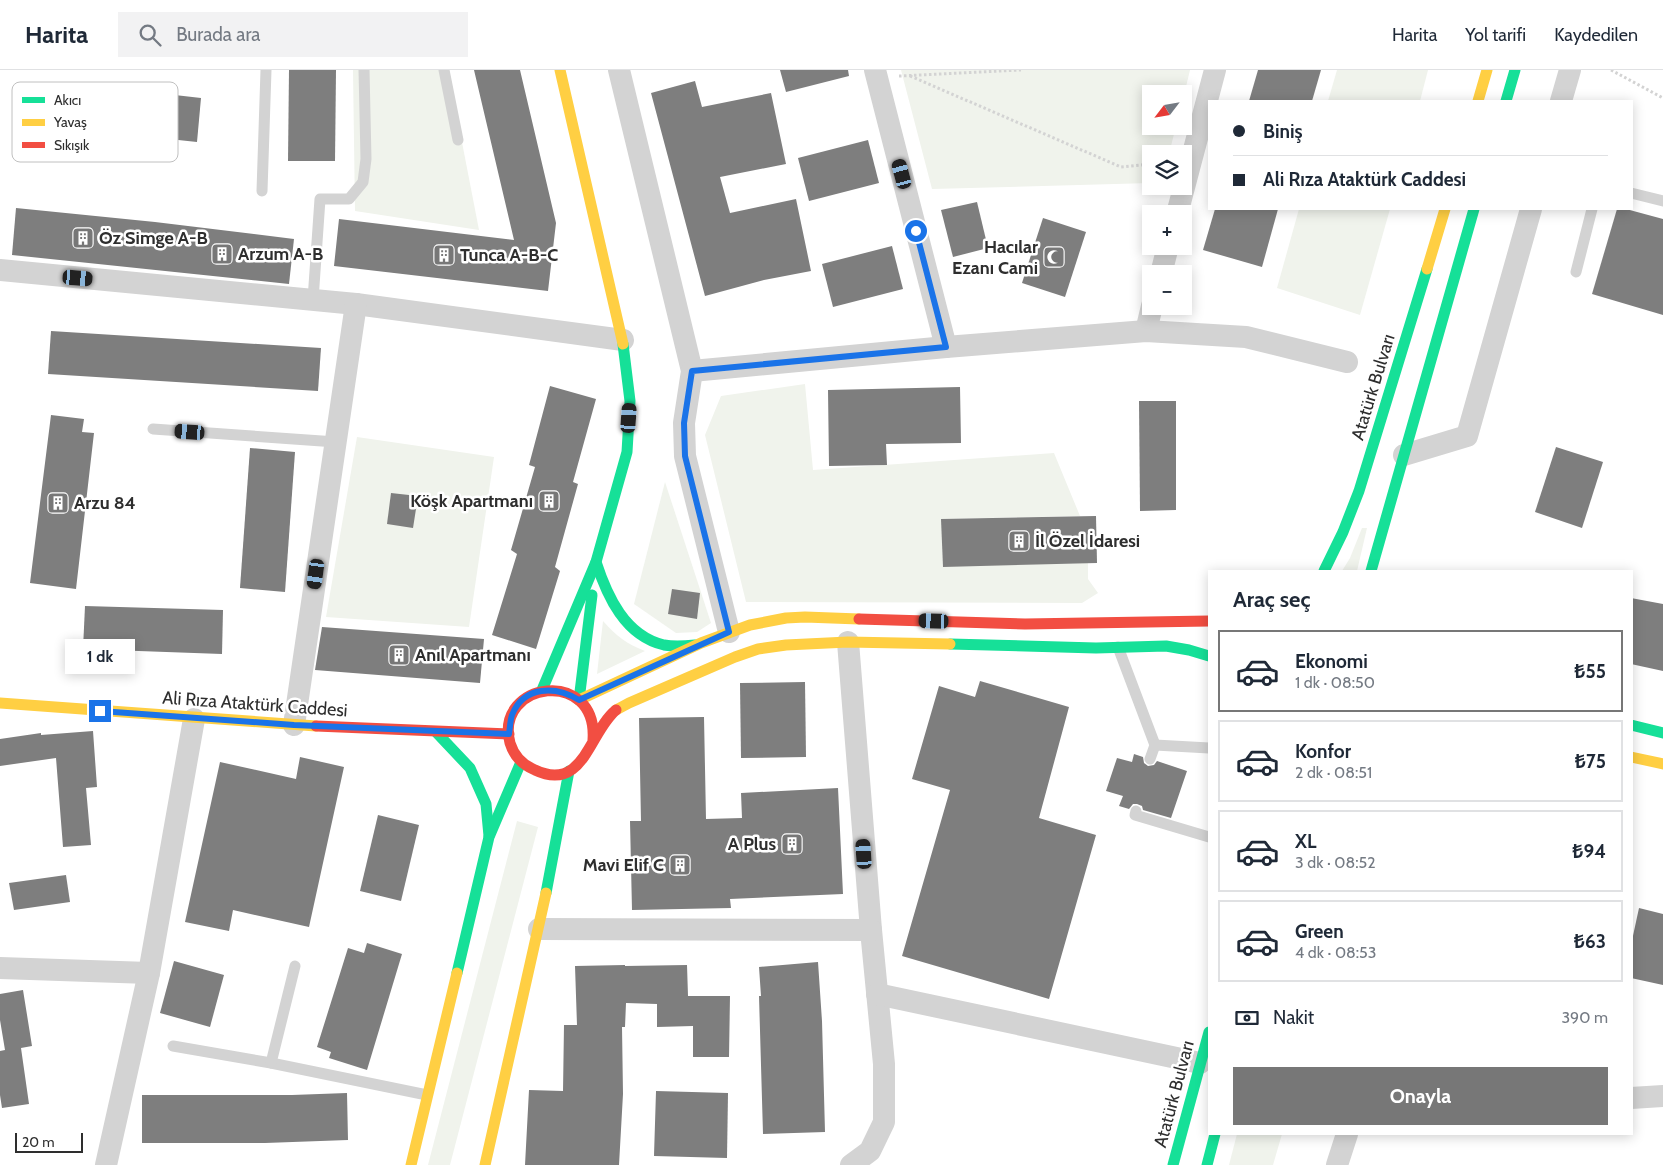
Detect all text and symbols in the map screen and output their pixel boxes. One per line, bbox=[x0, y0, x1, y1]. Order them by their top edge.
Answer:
search box bbox=[118, 12, 468, 57]
text: Harita bbox=[25, 20, 88, 49]
icon: search bbox=[136, 21, 164, 49]
text: Burada ara bbox=[176, 23, 260, 46]
text: Harita bbox=[1392, 24, 1437, 46]
text: Yol tarifi bbox=[1465, 24, 1526, 46]
text: Kaydedilen bbox=[1554, 24, 1638, 46]
legend bbox=[12, 82, 178, 162]
north arrow bbox=[1142, 85, 1192, 135]
map controls bbox=[1142, 85, 1192, 315]
text: Akıcı bbox=[54, 91, 81, 109]
text: Yavaş bbox=[53, 113, 87, 131]
text: Biniş bbox=[1263, 120, 1303, 143]
text: Sıkışık bbox=[54, 136, 90, 154]
button: layers bbox=[1142, 145, 1192, 195]
car bbox=[890, 158, 913, 190]
text: Ali Rıza Ataktürk Caddesi bbox=[1263, 168, 1466, 191]
button: + bbox=[1142, 205, 1192, 255]
route start bbox=[905, 220, 927, 242]
building icon: Öz Simge A-B bbox=[71, 226, 95, 250]
place label: Öz Simge A-B bbox=[99, 227, 208, 249]
place label: Hacılar Ezanı Cami bbox=[952, 236, 1038, 279]
building icon: Arzum A-B bbox=[210, 242, 234, 266]
place label: Arzum A-B bbox=[238, 243, 323, 265]
building icon: Tunca A-B-C bbox=[432, 243, 456, 267]
place label: Tunca A-B-C bbox=[460, 244, 558, 266]
mosque icon: Hacılar Ezanı Cami bbox=[1042, 245, 1066, 269]
button: − bbox=[1142, 265, 1192, 315]
car bbox=[62, 269, 93, 287]
street label: Atatürk Bulvarı bbox=[1346, 331, 1400, 443]
car bbox=[620, 403, 637, 433]
car bbox=[174, 423, 205, 441]
building icon: Köşk Apartmanı bbox=[537, 489, 561, 513]
place label: Köşk Apartmanı bbox=[410, 490, 533, 512]
building icon: Arzu 84 bbox=[46, 491, 70, 515]
place label: Arzu 84 bbox=[74, 492, 136, 514]
building icon: İl Özel İdaresi bbox=[1007, 529, 1031, 553]
place label: İl Özel İdaresi bbox=[1035, 530, 1140, 552]
car bbox=[306, 558, 325, 590]
text: Araç seç bbox=[1233, 586, 1310, 613]
car bbox=[918, 613, 949, 629]
callout: 1 dk bbox=[65, 638, 135, 674]
building icon: Anıl Apartmanı bbox=[387, 643, 411, 667]
place label: Anıl Apartmanı bbox=[415, 644, 531, 666]
text: 1 dk bbox=[87, 647, 113, 666]
icon: car bbox=[1235, 649, 1280, 694]
text: Ekonomi bbox=[1295, 650, 1368, 673]
text: ₺55 bbox=[1574, 660, 1606, 683]
text: 1 dk · 08:50 bbox=[1295, 673, 1375, 692]
street label: Ali Rıza Ataktürk Caddesi bbox=[162, 687, 348, 721]
route end bbox=[89, 700, 111, 722]
icon: car bbox=[1235, 739, 1280, 784]
text: Konfor bbox=[1295, 740, 1351, 763]
text: ₺75 bbox=[1575, 750, 1606, 773]
text: 2 dk · 08:51 bbox=[1295, 763, 1372, 782]
icon: car bbox=[1235, 829, 1280, 874]
text: XL bbox=[1295, 830, 1316, 853]
building icon: A Plus bbox=[780, 832, 804, 856]
place label: A Plus bbox=[728, 833, 776, 855]
car bbox=[855, 839, 872, 869]
text: ₺94 bbox=[1572, 840, 1606, 863]
building icon: Mavi Elif C bbox=[668, 853, 692, 877]
text: 3 dk · 08:52 bbox=[1295, 853, 1376, 872]
place label: Mavi Elif C bbox=[583, 854, 664, 876]
icon: car bbox=[1235, 919, 1280, 964]
text: Green bbox=[1295, 920, 1344, 943]
text: ₺63 bbox=[1574, 930, 1606, 953]
text: 4 dk · 08:53 bbox=[1295, 943, 1376, 962]
icon: cash bbox=[1233, 1004, 1261, 1032]
text: Nakit bbox=[1273, 1006, 1314, 1029]
text: 390 m bbox=[1561, 1008, 1608, 1027]
street label: Atatürk Bulvarı bbox=[1149, 1038, 1199, 1150]
button: Onayla bbox=[1233, 1067, 1608, 1125]
scale bar bbox=[15, 1130, 82, 1153]
text: 20 m bbox=[22, 1133, 55, 1151]

